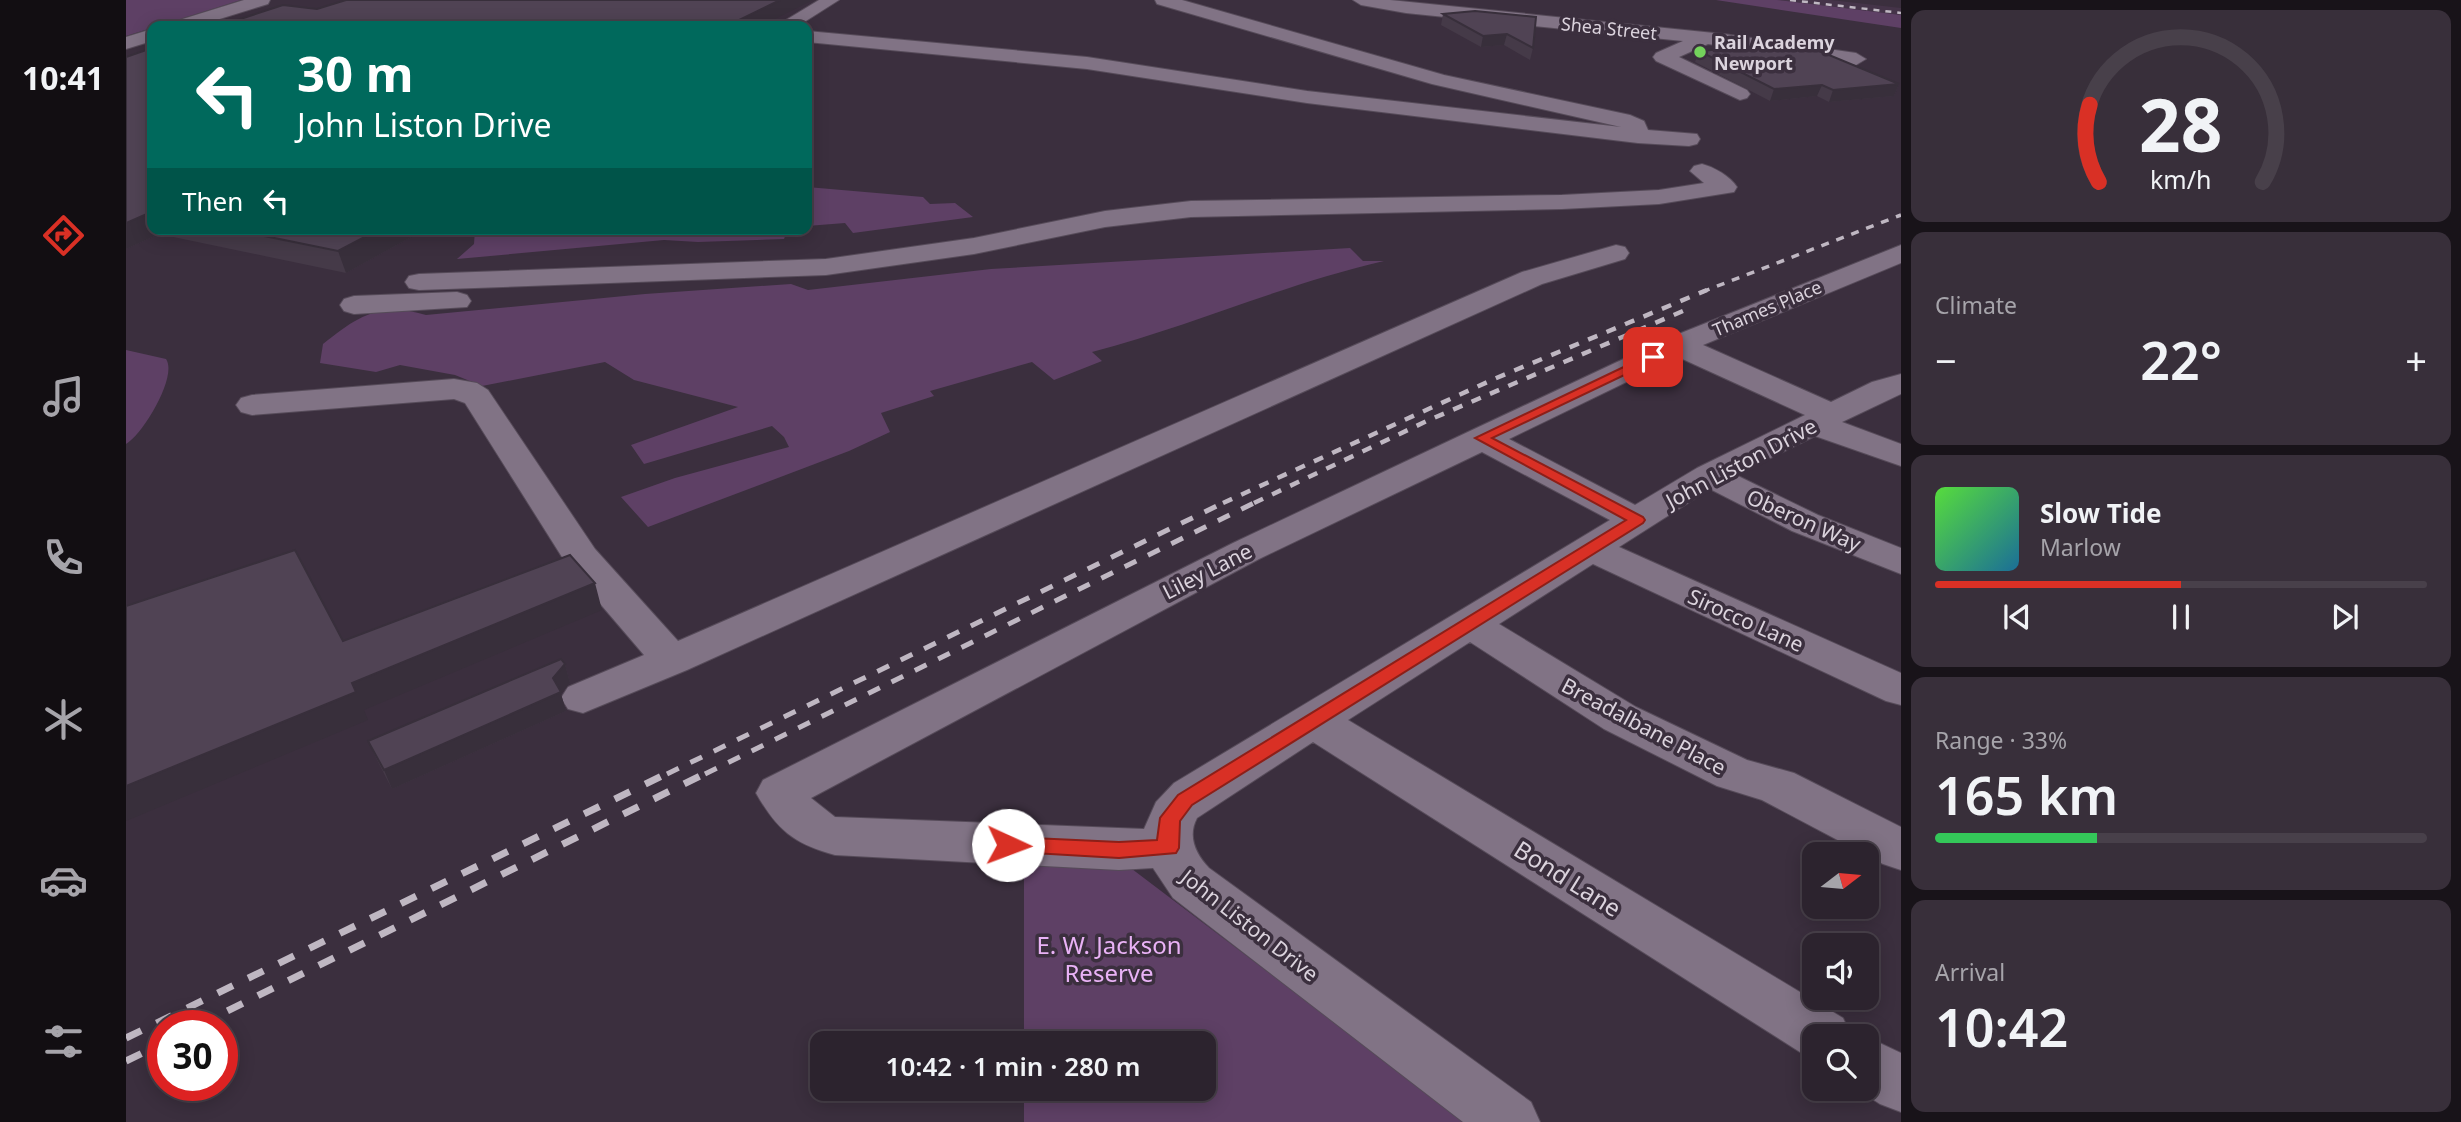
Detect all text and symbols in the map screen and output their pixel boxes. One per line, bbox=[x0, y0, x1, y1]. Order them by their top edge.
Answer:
street label: Shea Street bbox=[1560, 11, 1659, 45]
place label: Rail Academy Newport bbox=[1714, 30, 1835, 75]
text: 30 m bbox=[297, 40, 414, 106]
marker: Rail Academy Newport bbox=[1692, 44, 1708, 60]
icon: left bbox=[182, 49, 273, 140]
text: 10:41 bbox=[22, 56, 104, 99]
text: 28 bbox=[2139, 75, 2223, 174]
text: John Liston Drive bbox=[297, 103, 551, 146]
text: km/h bbox=[2150, 162, 2212, 196]
icon: left bbox=[257, 182, 295, 220]
text: Then bbox=[182, 183, 243, 219]
icon: directions bbox=[39, 211, 88, 260]
street label: Thames Place bbox=[1709, 274, 1825, 342]
text: Climate bbox=[1935, 289, 2017, 321]
text: 22° bbox=[2140, 324, 2222, 395]
pin bbox=[1623, 327, 1683, 387]
text: − bbox=[1935, 334, 1957, 386]
text: + bbox=[2405, 334, 2427, 386]
icon: arrive bbox=[1634, 338, 1672, 376]
icon: music bbox=[39, 372, 88, 421]
street label: John Liston Drive bbox=[1659, 411, 1821, 516]
street label: Oberon Way bbox=[1743, 482, 1866, 558]
text: Slow Tide bbox=[2040, 495, 2162, 531]
text: Marlow bbox=[2040, 531, 2121, 563]
icon: phone bbox=[39, 533, 88, 582]
street label: Liley Lane bbox=[1157, 536, 1257, 606]
street label: Sirocco Lane bbox=[1684, 582, 1808, 658]
icon: previous bbox=[1998, 598, 2036, 636]
icon: pause bbox=[2162, 598, 2200, 636]
icon: next bbox=[2326, 598, 2364, 636]
street label: Breadalbane Place bbox=[1557, 671, 1731, 781]
icon: climate bbox=[39, 695, 88, 744]
text: Range · 33% bbox=[1935, 724, 2067, 756]
text: 165 km bbox=[1935, 759, 2118, 830]
position arrow bbox=[971, 808, 1045, 882]
street label: Bond Lane bbox=[1508, 832, 1628, 924]
north arrow bbox=[1802, 842, 1880, 919]
map controls bbox=[1802, 842, 1879, 1101]
icon: car bbox=[39, 856, 88, 905]
street label: John Liston Drive bbox=[1174, 861, 1324, 987]
park label: E. W. Jackson Reserve bbox=[1036, 928, 1182, 989]
button: sound bbox=[1802, 933, 1879, 1010]
text: Arrival bbox=[1935, 956, 2005, 988]
text: 10:42 bbox=[1935, 991, 2068, 1062]
speed limit sign: 30 bbox=[147, 1010, 238, 1101]
icon: filters bbox=[39, 1017, 88, 1066]
button: search bbox=[1802, 1024, 1879, 1101]
text: 10:42 · 1 min · 280 m bbox=[886, 1048, 1140, 1084]

